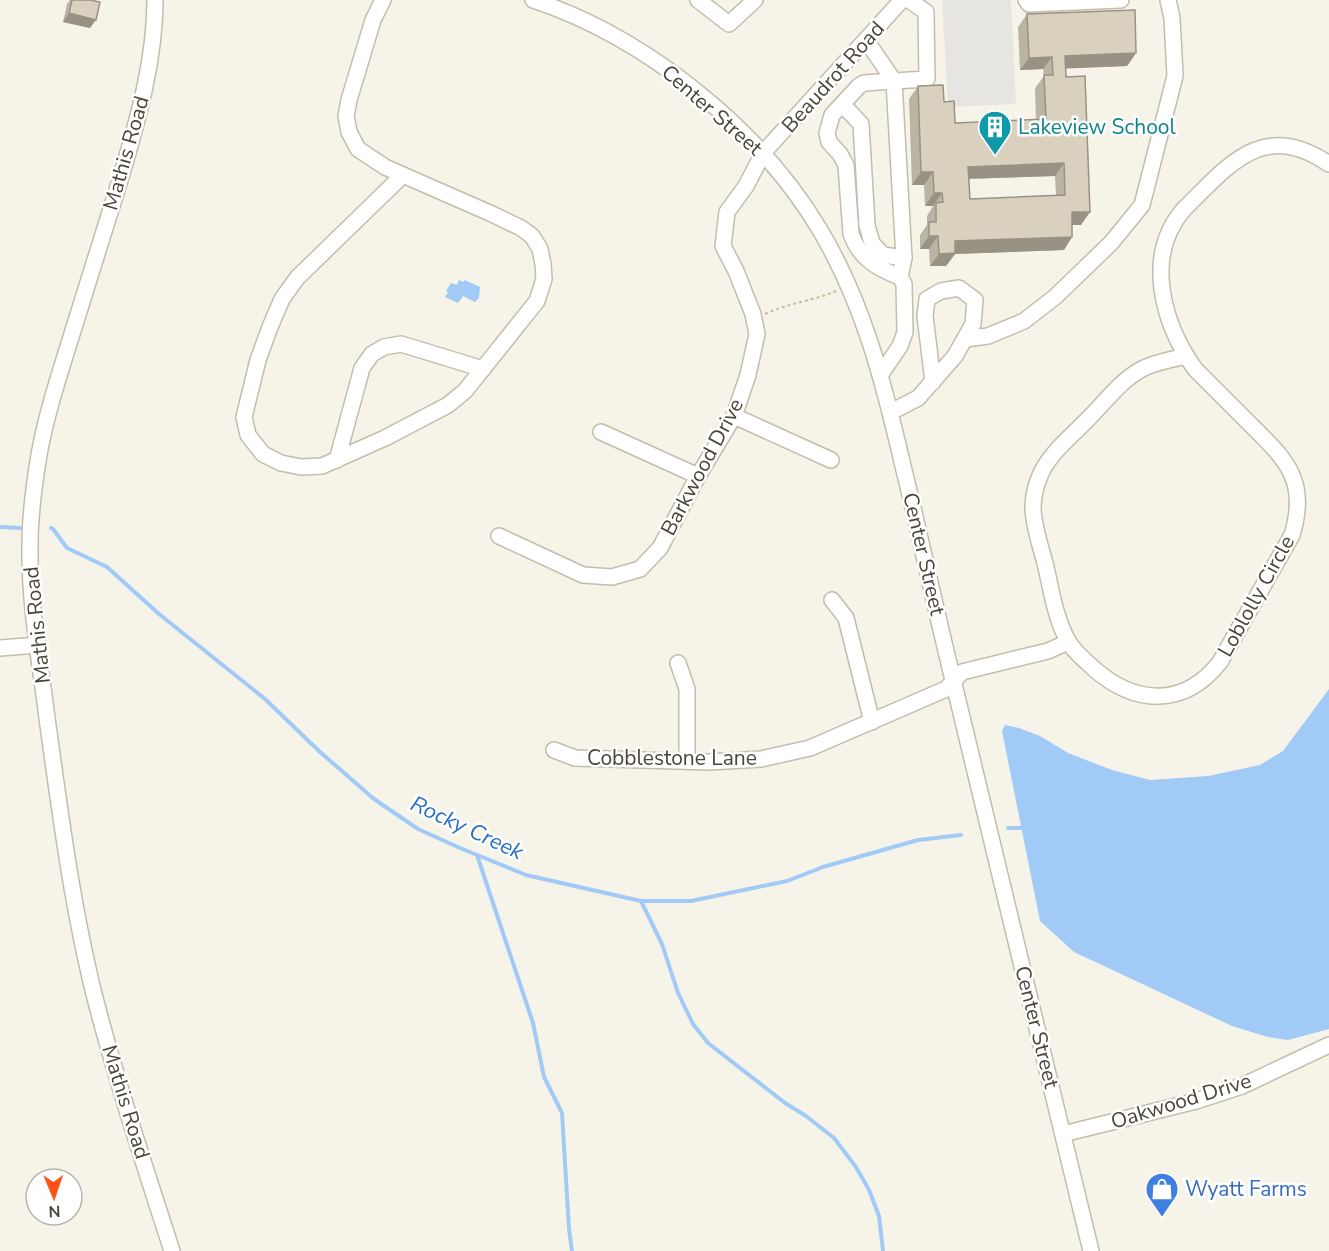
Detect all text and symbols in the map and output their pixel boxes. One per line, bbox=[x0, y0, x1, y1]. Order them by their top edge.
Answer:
street label: Beaudrot Road bbox=[775, 15, 891, 139]
street label: Center Street bbox=[656, 58, 769, 162]
street label: Mathis Road bbox=[96, 93, 156, 213]
building icon: Lakeview School bbox=[977, 109, 1013, 156]
place label: Lakeview School bbox=[1018, 113, 1177, 141]
street label: Barkwood Drive bbox=[654, 394, 750, 540]
street label: Center Street bbox=[896, 490, 952, 619]
street label: Loblolly Circle bbox=[1211, 530, 1301, 662]
street label: Mathis Road bbox=[17, 565, 57, 685]
street label: Cobblestone Lane bbox=[587, 744, 757, 772]
water label: Rocky Creek bbox=[406, 789, 529, 868]
street label: Center Street bbox=[1008, 963, 1066, 1092]
street label: Mathis Road bbox=[95, 1042, 157, 1162]
street label: Oakwood Drive bbox=[1107, 1066, 1255, 1136]
north arrow bbox=[24, 1167, 84, 1227]
shop icon: Wyatt Farms bbox=[1144, 1171, 1180, 1218]
place label: Wyatt Farms bbox=[1185, 1175, 1307, 1203]
text: N bbox=[48, 1200, 61, 1222]

